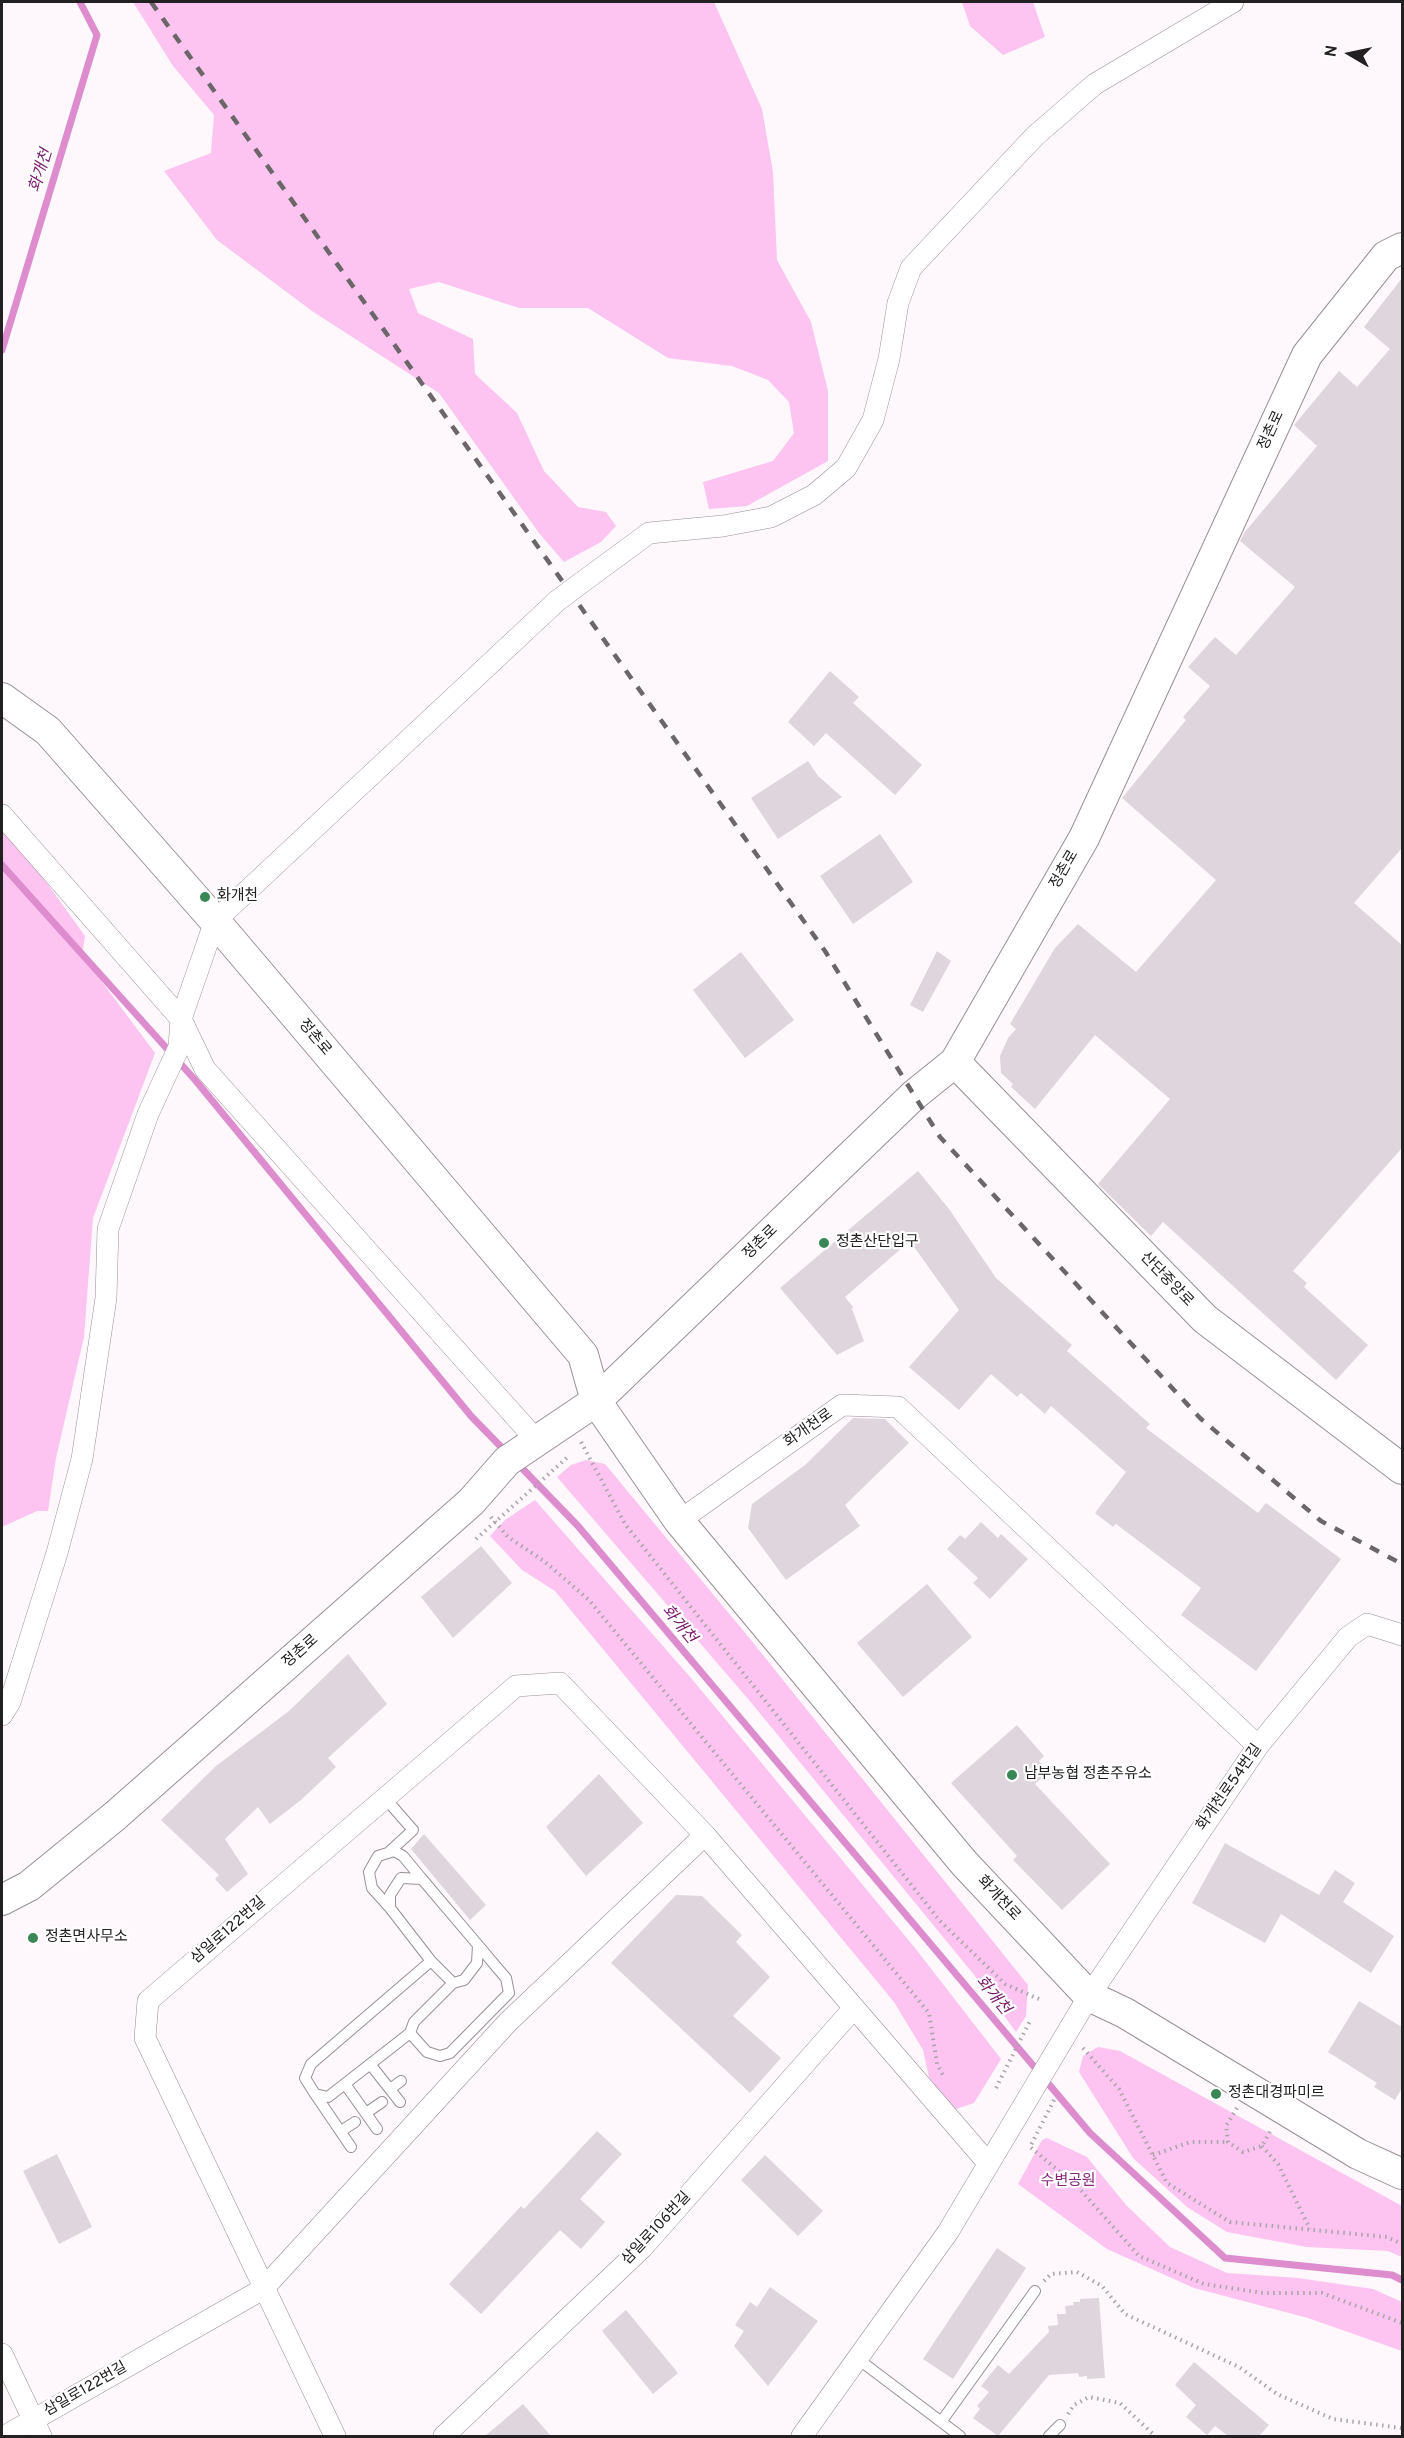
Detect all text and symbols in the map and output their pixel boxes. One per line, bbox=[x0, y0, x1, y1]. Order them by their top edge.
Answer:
north arrow bbox=[1320, 24, 1380, 84]
text: N bbox=[1321, 44, 1343, 58]
water label: 화개천 bbox=[26, 147, 58, 195]
street label: 정촌로 bbox=[1255, 408, 1289, 454]
street label: 정촌로 bbox=[1047, 848, 1083, 892]
place label: 화개천 bbox=[217, 888, 258, 906]
marker: 화개천 bbox=[198, 890, 212, 904]
street label: 정촌로 bbox=[294, 1016, 334, 1060]
street label: 정촌로 bbox=[740, 1222, 782, 1264]
place label: 정촌산단입구 bbox=[836, 1234, 919, 1252]
marker: 정촌산단입구 bbox=[817, 1236, 831, 1250]
street label: 산단중앙로 bbox=[1136, 1249, 1196, 1311]
street label: 화개천로 bbox=[781, 1406, 837, 1452]
water label: 화개천 bbox=[656, 1602, 700, 1648]
street label: 정촌로 bbox=[279, 1632, 323, 1672]
street label: 화개천로54번길 bbox=[1193, 1741, 1267, 1835]
place label: 남부농협 정촌주유소 bbox=[1024, 1766, 1152, 1784]
marker: 남부농협 정촌주유소 bbox=[1005, 1768, 1019, 1782]
street label: 화개천로 bbox=[973, 1873, 1023, 1925]
street label: 삼일로122번길 bbox=[188, 1894, 270, 1968]
place label: 정촌면사무소 bbox=[45, 1929, 128, 1947]
marker: 정촌면사무소 bbox=[26, 1931, 40, 1945]
water label: 화개천 bbox=[970, 1973, 1014, 2019]
place label: 정촌대경파미르 bbox=[1228, 2085, 1325, 2103]
marker: 정촌대경파미르 bbox=[1209, 2087, 1223, 2101]
park label: 수변공원 bbox=[1040, 2173, 1096, 2191]
street label: 삼일로106번길 bbox=[619, 2189, 695, 2269]
street label: 삼일로122번길 bbox=[41, 2359, 131, 2421]

